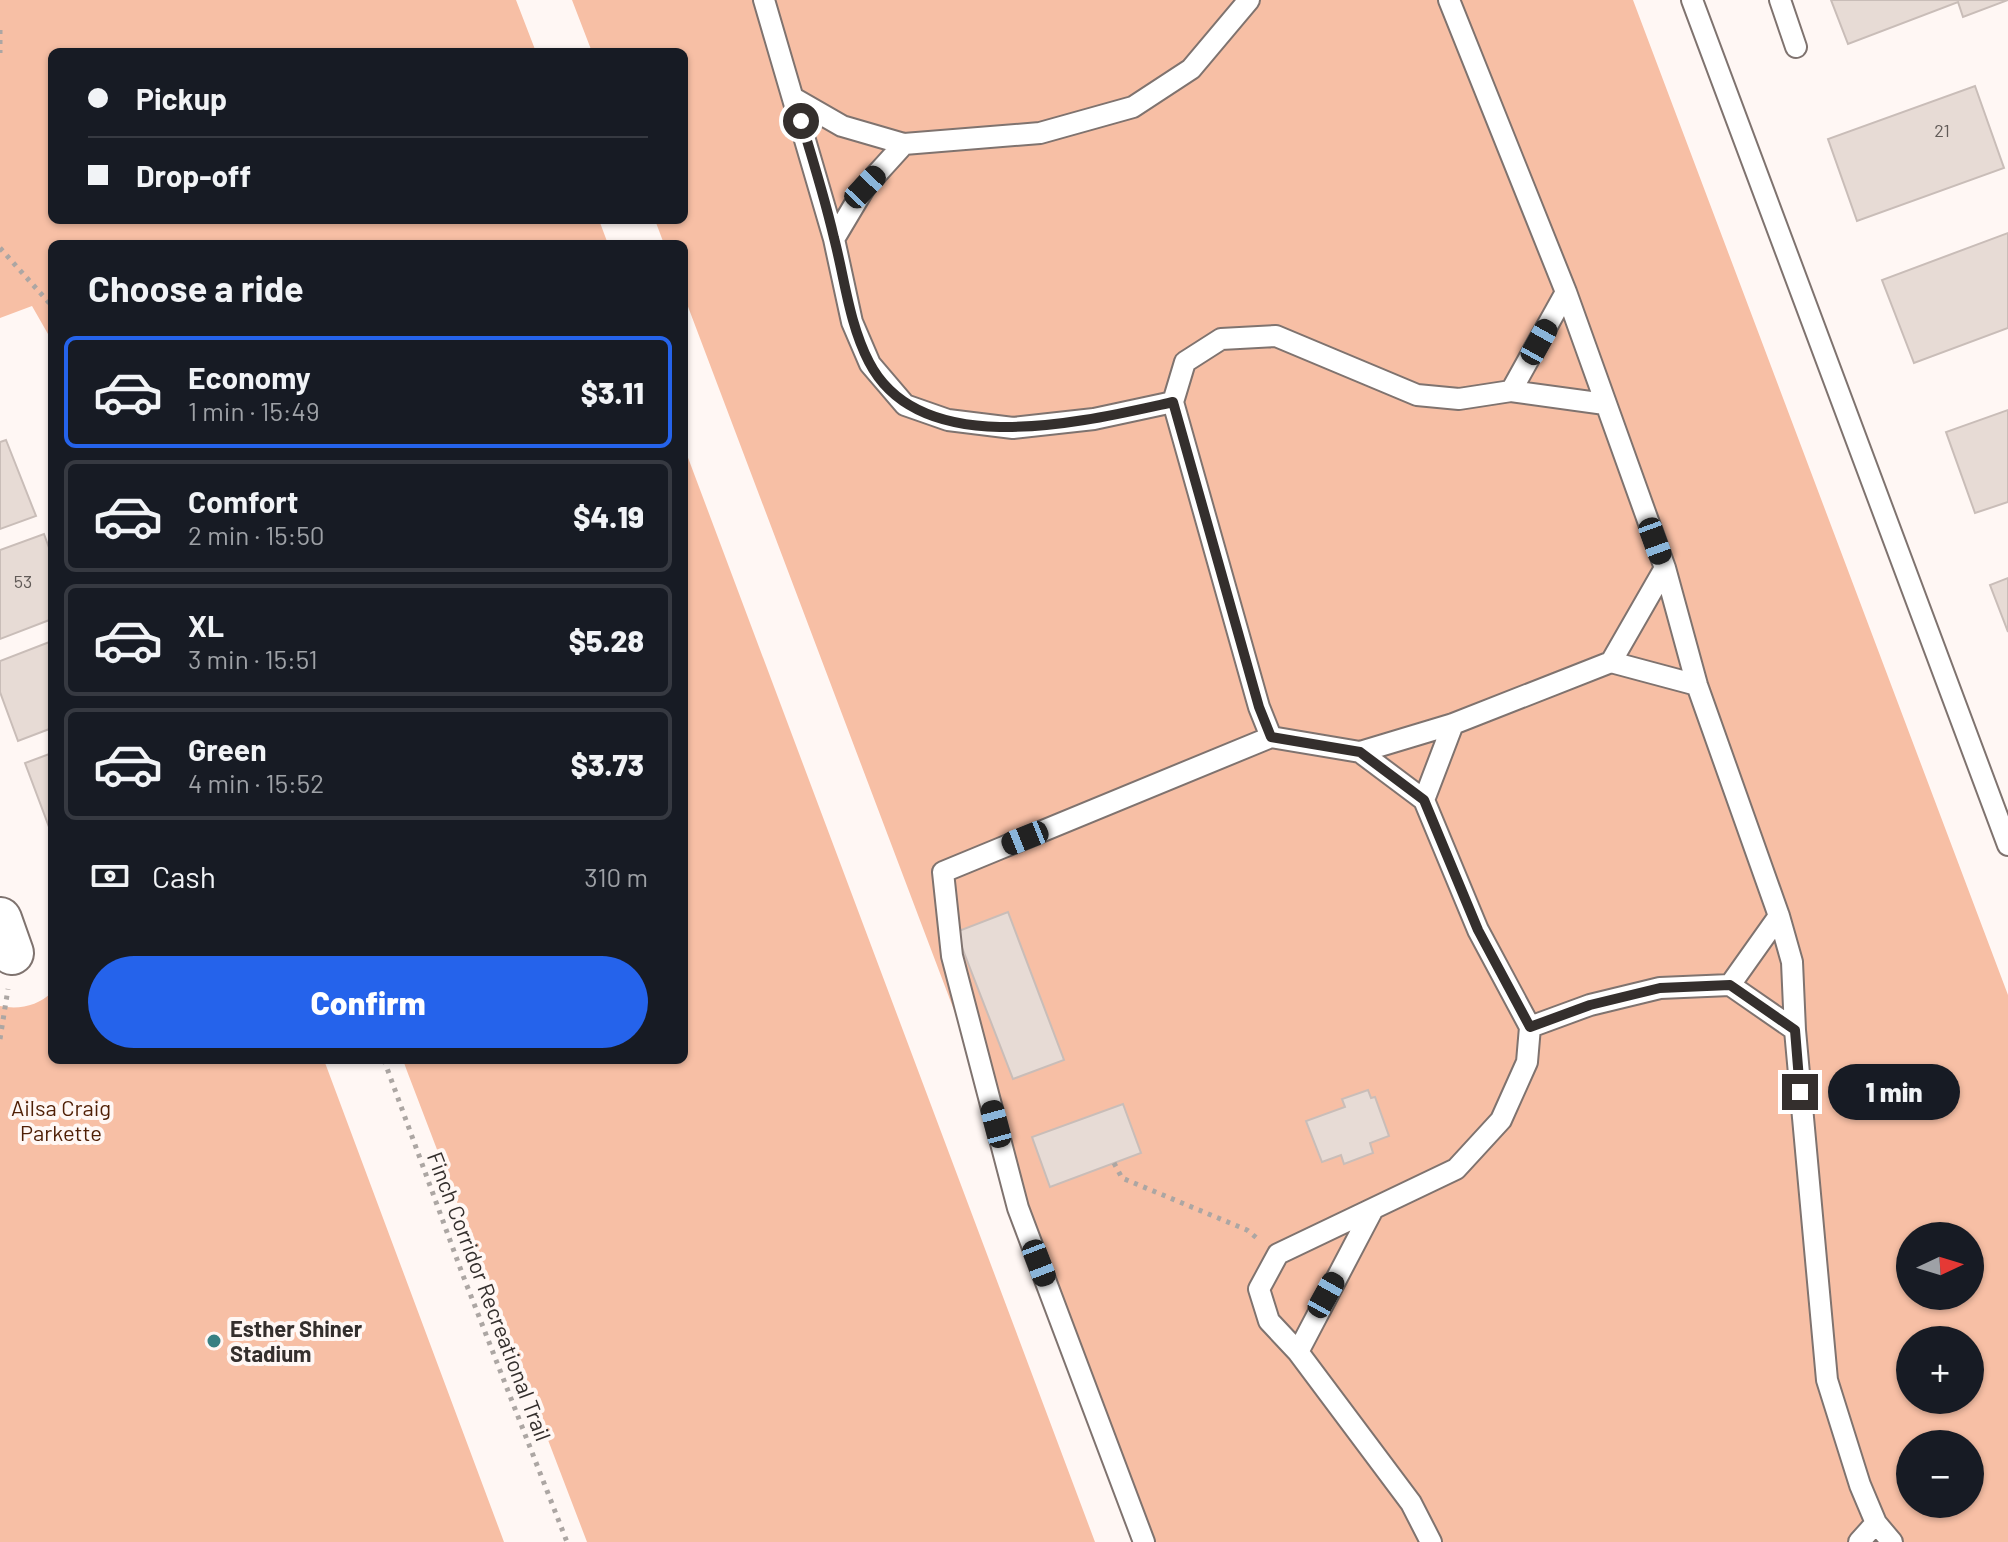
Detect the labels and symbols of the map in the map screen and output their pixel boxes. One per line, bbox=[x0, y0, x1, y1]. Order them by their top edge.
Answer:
route start bbox=[783, 103, 819, 139]
house number: 21 bbox=[1934, 119, 1950, 141]
car bbox=[840, 161, 890, 213]
car bbox=[1517, 315, 1561, 369]
car bbox=[1636, 514, 1674, 568]
house number: 53 bbox=[14, 570, 32, 592]
car bbox=[998, 818, 1052, 858]
callout: 1 min bbox=[1828, 1064, 1960, 1120]
route end bbox=[1782, 1074, 1818, 1110]
park label: Ailsa Craig Parkette bbox=[11, 1094, 111, 1145]
car bbox=[978, 1098, 1014, 1150]
street label: Finch Corridor Recreational Trail bbox=[423, 1148, 557, 1444]
north arrow bbox=[1896, 1222, 1984, 1310]
car bbox=[1019, 1236, 1059, 1290]
car bbox=[1304, 1268, 1348, 1322]
place label: Esther Shiner Stadium bbox=[230, 1315, 363, 1366]
marker: Esther Shiner Stadium bbox=[205, 1332, 223, 1350]

